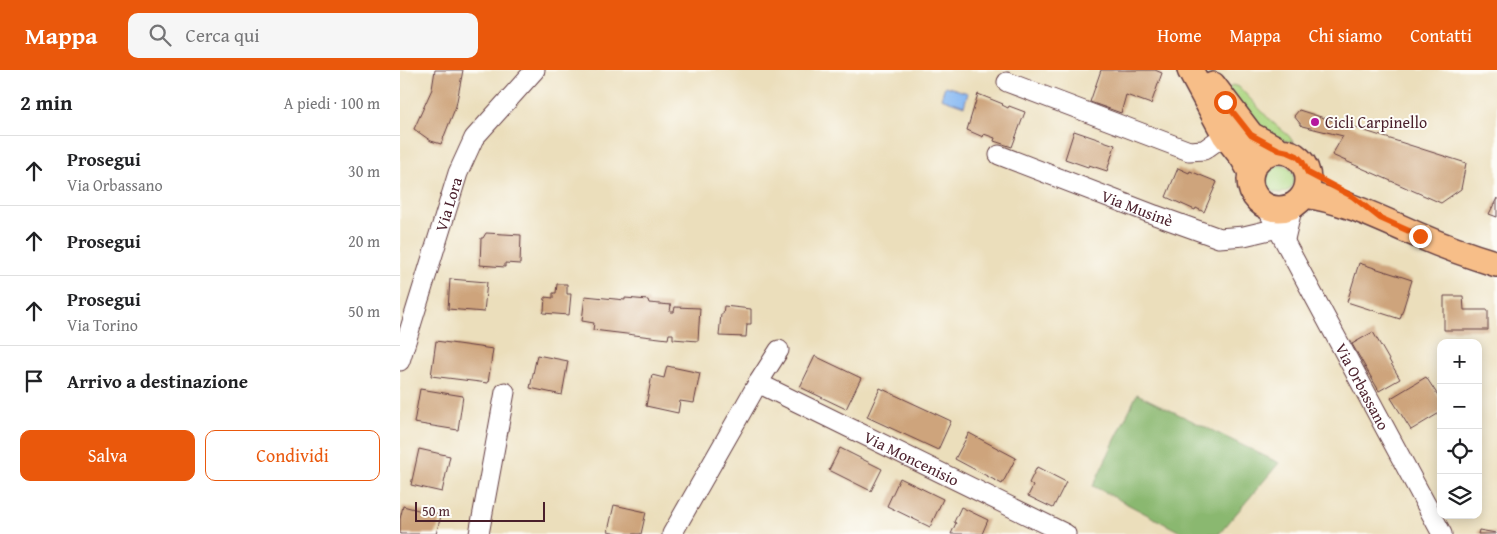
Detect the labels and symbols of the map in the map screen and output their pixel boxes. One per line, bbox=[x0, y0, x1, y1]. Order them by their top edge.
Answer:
route start bbox=[1214, 91, 1237, 114]
place label: Cicli Carpinello bbox=[1325, 110, 1427, 134]
marker: Cicli Carpinello bbox=[1309, 116, 1321, 128]
street label: Via Lora bbox=[429, 174, 468, 235]
street label: Via Musinè bbox=[1098, 183, 1176, 233]
route end bbox=[1409, 225, 1432, 248]
street label: Via Orbassano bbox=[1329, 339, 1396, 434]
street label: Via Moncenisio bbox=[860, 425, 963, 492]
scale bar bbox=[415, 499, 545, 522]

